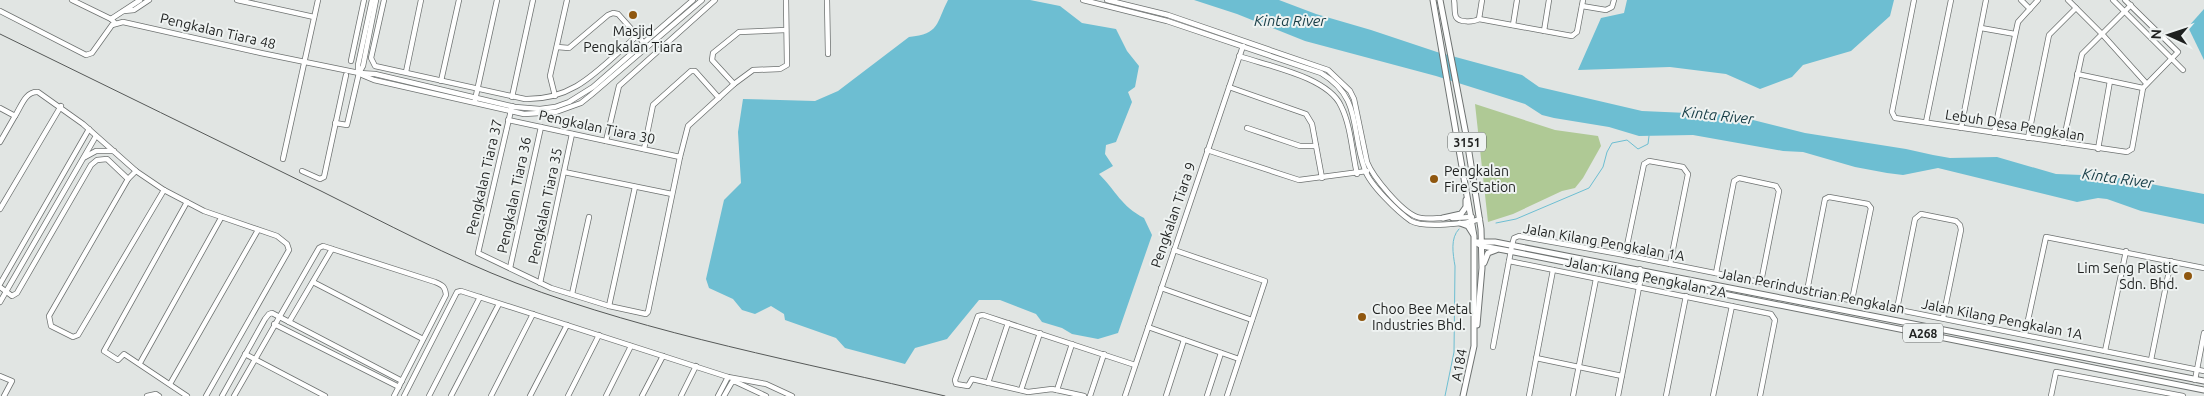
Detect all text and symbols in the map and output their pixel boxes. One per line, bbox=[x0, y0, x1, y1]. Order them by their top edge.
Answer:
marker: Masjid Pengkalan Tiara bbox=[627, 9, 639, 21]
street label: Pengkalan Tiara 48 bbox=[159, 10, 278, 52]
north arrow bbox=[2144, 10, 2194, 60]
water label: Kinta River bbox=[1254, 12, 1327, 29]
place label: Masjid Pengkalan Tiara bbox=[583, 23, 683, 55]
text: N bbox=[2148, 29, 2164, 40]
water label: Kinta River bbox=[1681, 103, 1756, 127]
street label: Lebuh Desa Pengkalan bbox=[1944, 106, 2086, 144]
street label: Pengkalan Tiara 30 bbox=[537, 107, 657, 147]
street label: Pengkalan Tiara 37 bbox=[463, 118, 505, 236]
road number: 3151 bbox=[1448, 132, 1486, 152]
street label: Pengkalan Tiara 36 bbox=[494, 135, 534, 255]
street label: Pengkalan Tiara 35 bbox=[525, 146, 565, 266]
street label: Pengkalan Tiara 9 bbox=[1147, 160, 1199, 270]
place label: Pengkalan Fire Station bbox=[1444, 163, 1516, 195]
water label: Kinta River bbox=[2081, 165, 2156, 192]
marker: Pengkalan Fire Station bbox=[1428, 173, 1440, 185]
street label: Jalan Kilang Pengkalan 1A bbox=[1522, 220, 1686, 264]
street label: Jalan Kilang Pengkalan 2A bbox=[1564, 254, 1728, 300]
place label: Lim Seng Plastic Sdn. Bhd. bbox=[2077, 260, 2178, 292]
street label: Jalan Perindustrian Pengkalan bbox=[1718, 265, 1906, 317]
marker: Lim Seng Plastic Sdn. Bhd. bbox=[2182, 270, 2194, 282]
street label: Jalan Kilang Pengkalan 1A bbox=[1920, 296, 2084, 342]
place label: Choo Bee Metal Industries Bhd. bbox=[1372, 301, 1472, 333]
marker: Choo Bee Metal Industries Bhd. bbox=[1356, 311, 1368, 323]
road number: A268 bbox=[1903, 323, 1943, 342]
street label: A184 bbox=[1448, 347, 1470, 383]

